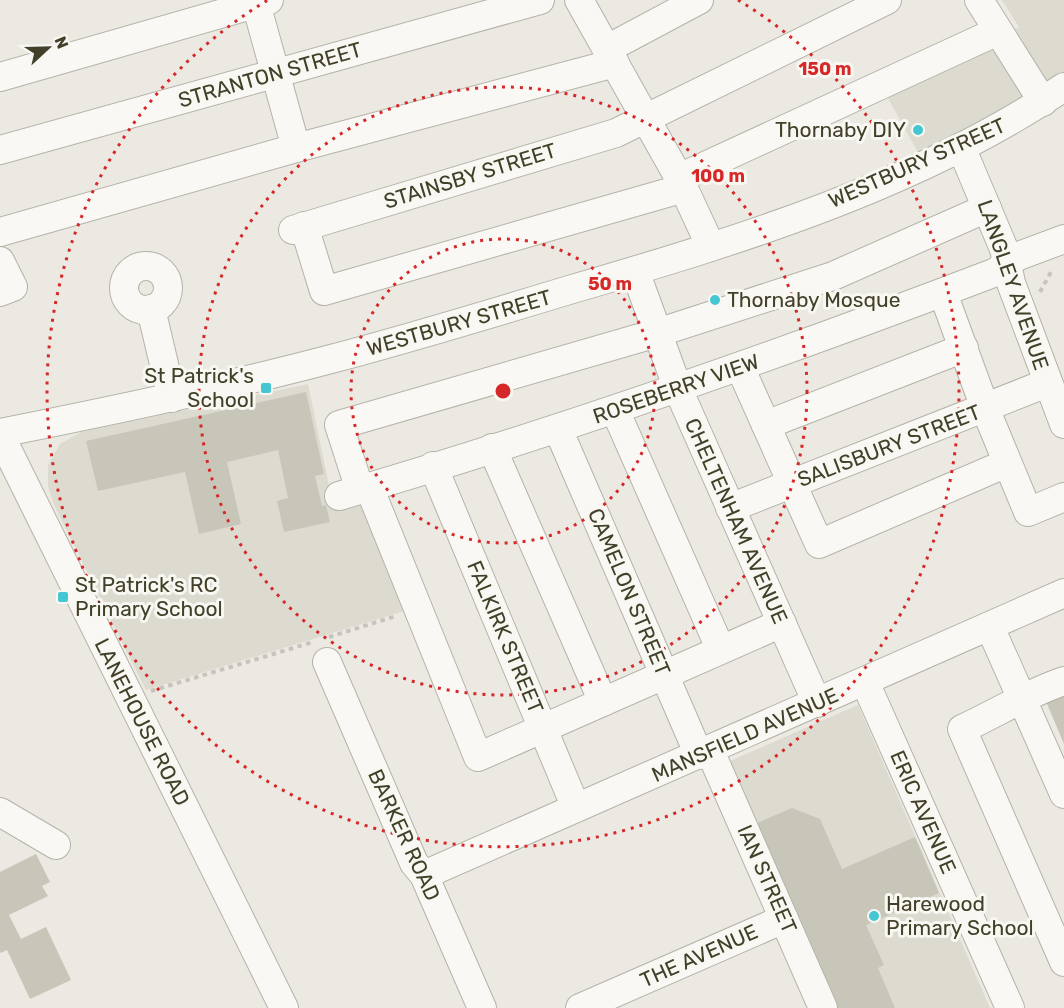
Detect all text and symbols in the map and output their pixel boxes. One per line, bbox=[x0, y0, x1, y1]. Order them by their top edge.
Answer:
north arrow bbox=[18, 18, 78, 78]
text: N bbox=[50, 34, 72, 51]
street label: STRANTON STREET bbox=[175, 36, 364, 113]
text: 150 m bbox=[798, 58, 852, 80]
street label: WESTBURY STREET bbox=[824, 112, 1009, 213]
place label: Thornaby DIY bbox=[775, 117, 906, 142]
marker: Thornaby DIY bbox=[911, 123, 925, 137]
street label: STAINSBY STREET bbox=[381, 137, 559, 214]
text: 100 m bbox=[691, 165, 745, 187]
street label: LANGLEY AVENUE bbox=[973, 196, 1054, 373]
text: 50 m bbox=[588, 273, 632, 295]
street label: WESTBURY STREET bbox=[364, 284, 554, 361]
place label: Thornaby Mosque bbox=[727, 287, 901, 312]
marker: Thornaby Mosque bbox=[708, 293, 722, 307]
street label: ROSEBERRY VIEW bbox=[589, 348, 762, 429]
place label: St Patrick's School bbox=[144, 363, 254, 412]
marker: St Patrick's School bbox=[259, 381, 273, 395]
centre of rings bbox=[493, 381, 513, 401]
street label: SALISBURY STREET bbox=[794, 399, 984, 492]
street label: CHELTENHAM AVENUE bbox=[680, 414, 793, 627]
street label: CAMELON STREET bbox=[583, 504, 676, 679]
street label: FALKIRK STREET bbox=[462, 557, 549, 717]
place label: St Patrick's RC Primary School bbox=[75, 572, 223, 621]
marker: St Patrick's RC Primary School bbox=[56, 590, 70, 604]
street label: LANEHOUSE ROAD bbox=[89, 634, 195, 810]
street label: MANSFIELD AVENUE bbox=[648, 682, 842, 787]
street label: ERIC AVENUE bbox=[885, 746, 962, 877]
street label: BARKER ROAD bbox=[363, 765, 446, 904]
street label: IAN STREET bbox=[732, 821, 802, 937]
place label: Harewood Primary School bbox=[886, 891, 1034, 940]
marker: Harewood Primary School bbox=[867, 909, 881, 923]
street label: THE AVENUE bbox=[636, 918, 761, 993]

